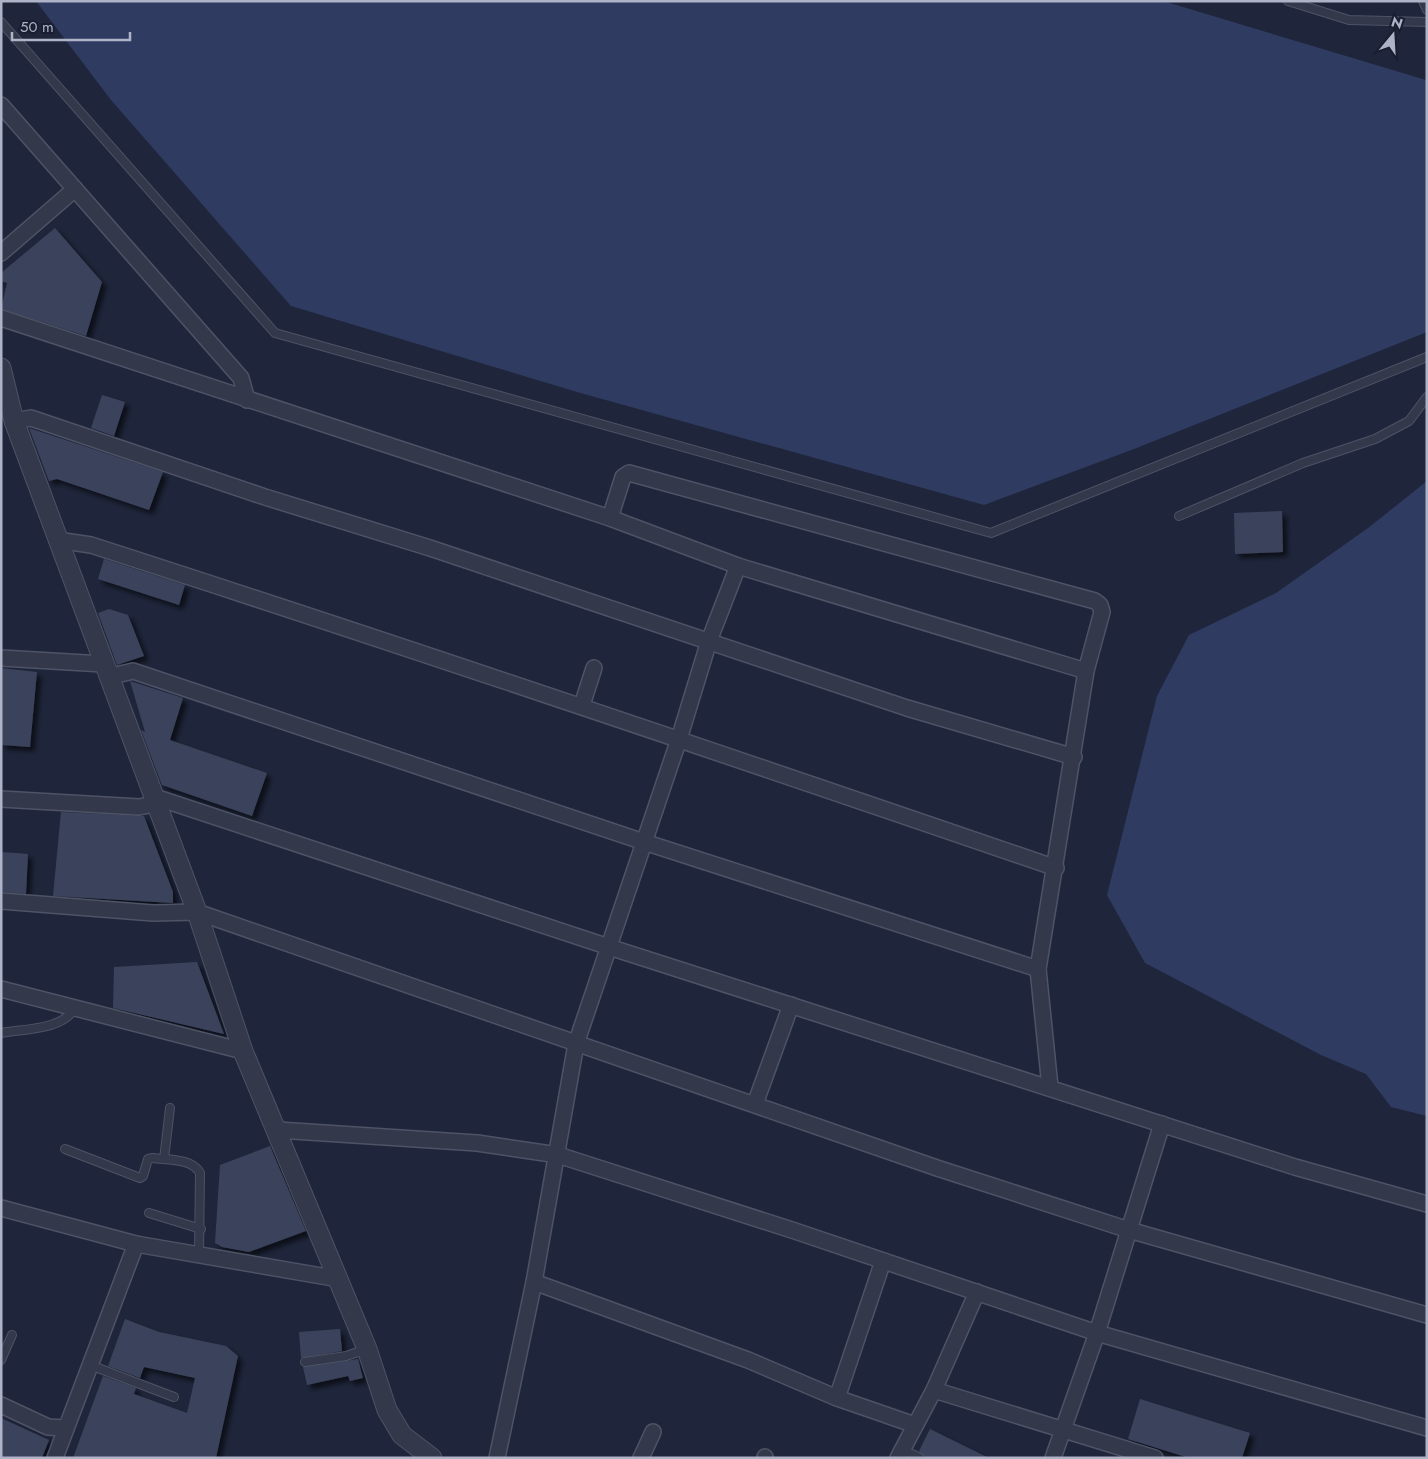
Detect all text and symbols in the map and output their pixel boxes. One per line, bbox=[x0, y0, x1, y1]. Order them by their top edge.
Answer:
scale bar bbox=[12, 10, 130, 42]
north arrow bbox=[1368, 10, 1418, 60]
text: N bbox=[1389, 11, 1405, 34]
text: 50 m bbox=[20, 16, 54, 38]

